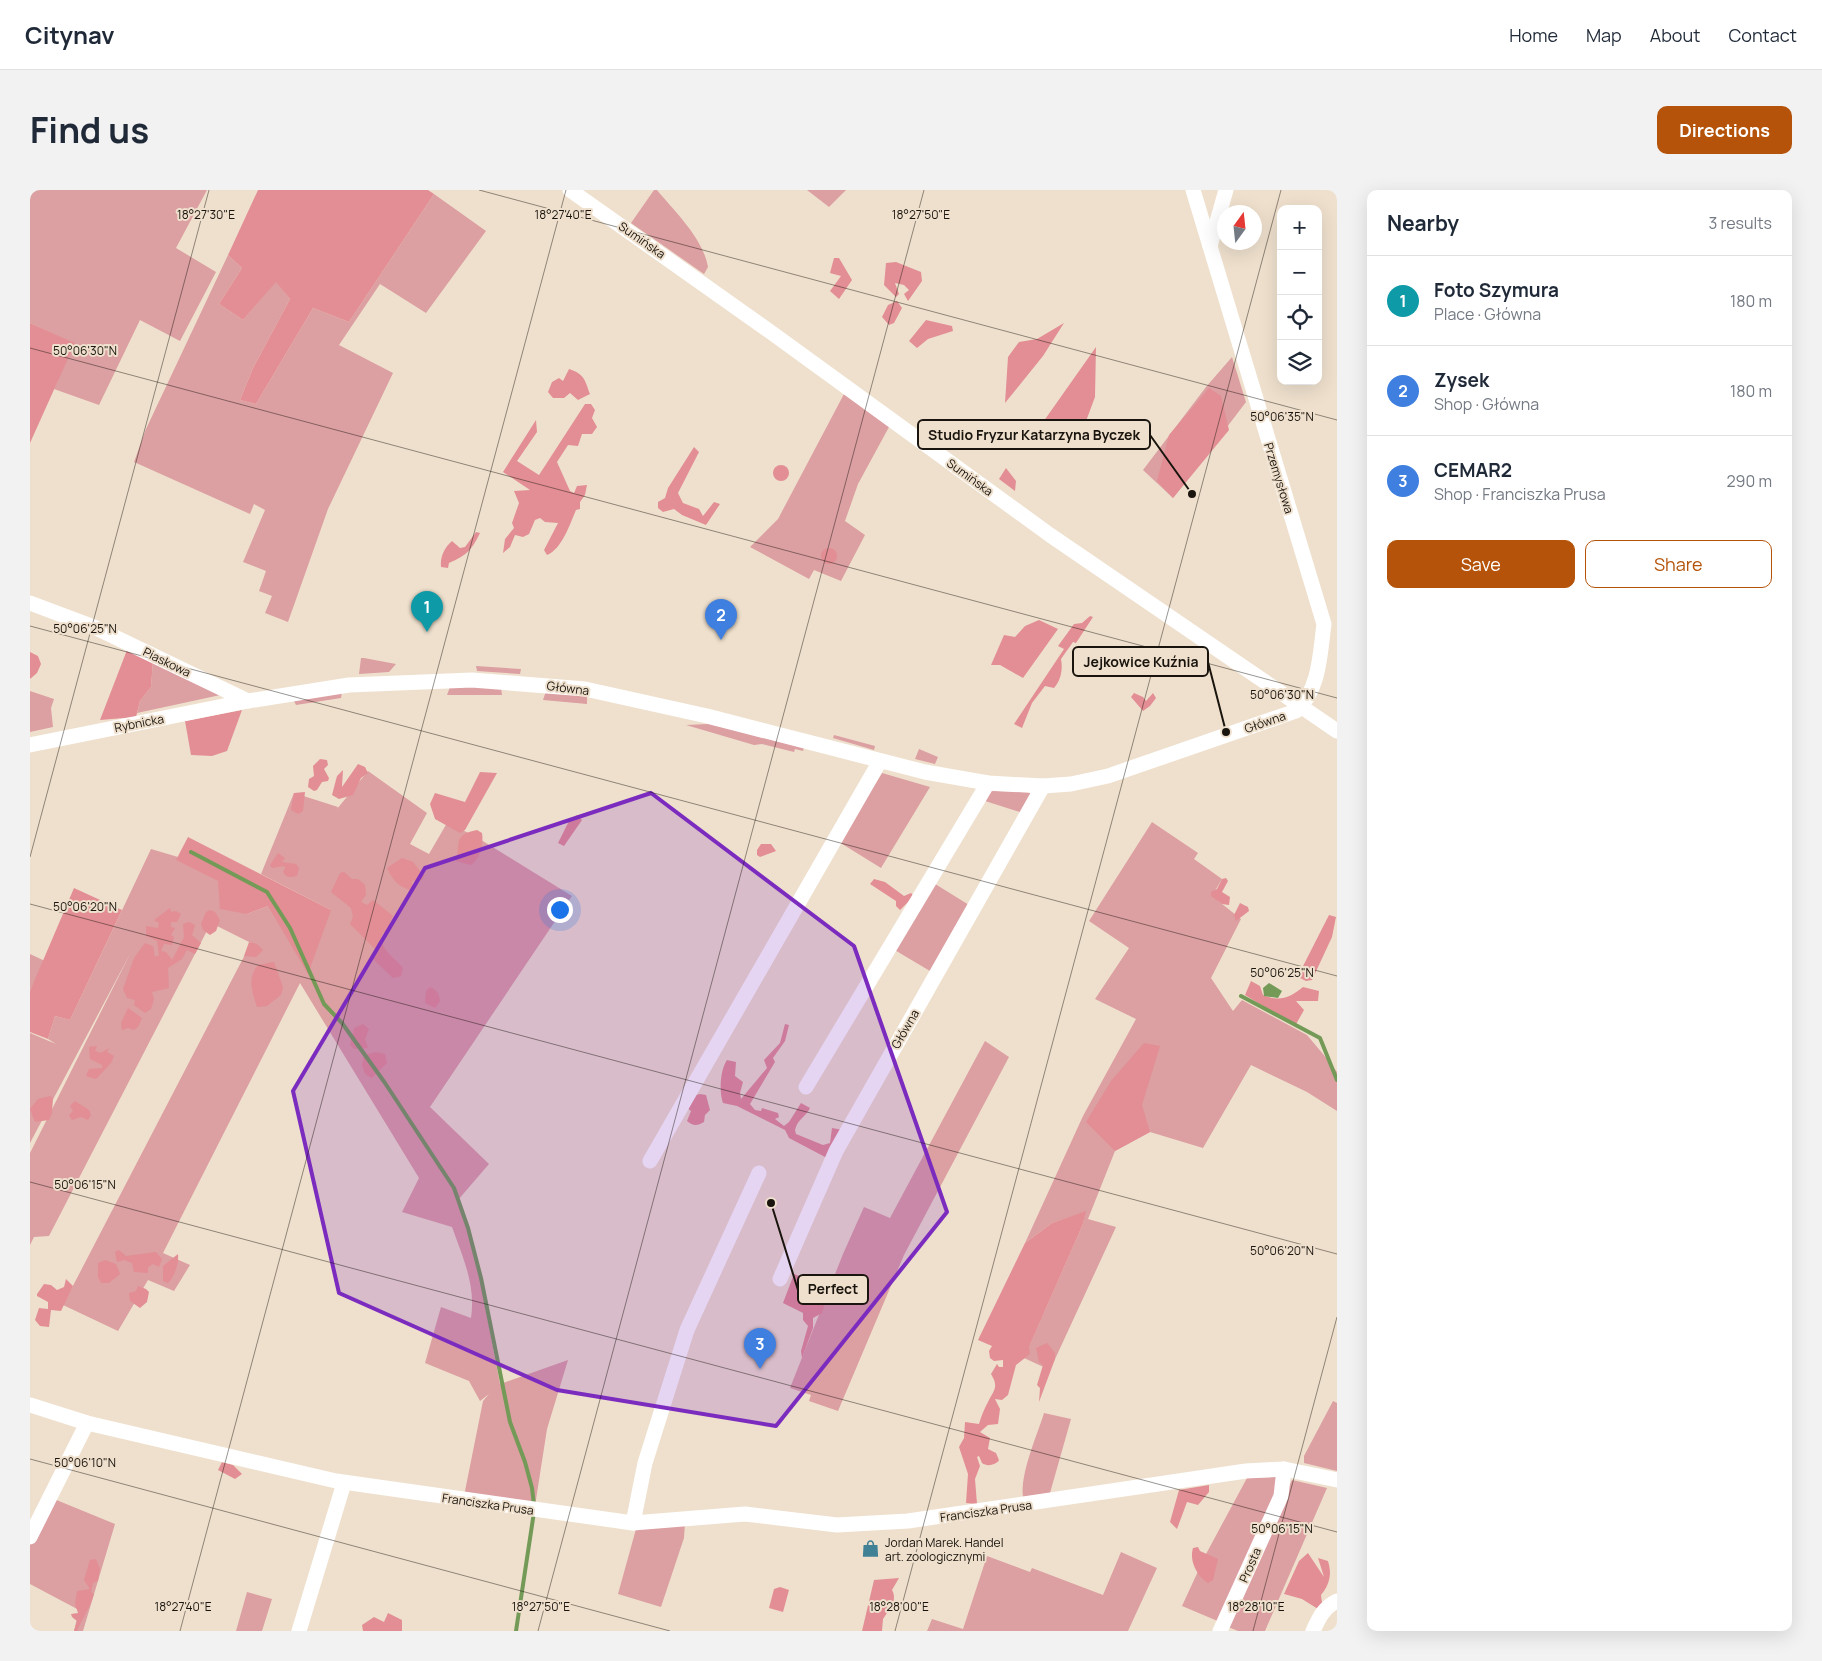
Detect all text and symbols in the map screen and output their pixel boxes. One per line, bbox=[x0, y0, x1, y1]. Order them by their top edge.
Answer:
text: Citynav bbox=[25, 18, 115, 51]
text: Home bbox=[1509, 23, 1558, 47]
text: Map bbox=[1586, 23, 1622, 47]
text: About bbox=[1650, 23, 1700, 47]
text: Contact bbox=[1728, 23, 1797, 47]
text: Find us bbox=[30, 106, 149, 154]
button: Directions bbox=[1657, 106, 1792, 154]
north arrow bbox=[1217, 205, 1262, 250]
map controls bbox=[1277, 205, 1322, 385]
button: + bbox=[1277, 205, 1322, 250]
text: 18°27'30"E bbox=[177, 206, 235, 223]
text: 18°27'40"E bbox=[535, 206, 592, 223]
text: 18°27'50"E bbox=[892, 206, 950, 223]
text: Nearby bbox=[1387, 209, 1459, 237]
text: 3 results bbox=[1709, 212, 1772, 234]
street label: Sumińska bbox=[615, 218, 669, 262]
button: − bbox=[1277, 250, 1322, 295]
text: Foto Szymura bbox=[1434, 277, 1559, 303]
text: 1 bbox=[1399, 290, 1407, 312]
text: 180 m bbox=[1730, 290, 1772, 312]
button: locate bbox=[1277, 295, 1322, 340]
text: Place · Główna bbox=[1434, 303, 1541, 325]
button: layers bbox=[1277, 340, 1322, 385]
text: 50°06'30"N bbox=[53, 342, 117, 359]
text: Zysek bbox=[1434, 367, 1489, 393]
text: 2 bbox=[1398, 380, 1408, 402]
text: 180 m bbox=[1730, 380, 1772, 402]
text: Shop · Główna bbox=[1434, 393, 1539, 415]
text: 50°06'35"N bbox=[1250, 408, 1314, 425]
callout: Studio Fryzur Katarzyna Byczek bbox=[918, 420, 1150, 449]
text: Studio Fryzur Katarzyna Byczek bbox=[928, 425, 1141, 444]
street label: Przemysłowa bbox=[1260, 440, 1298, 516]
street label: Sumińska bbox=[943, 454, 997, 500]
text: CEMAR2 bbox=[1434, 457, 1512, 483]
text: 3 bbox=[1398, 470, 1408, 492]
text: 290 m bbox=[1726, 470, 1772, 492]
text: Shop · Franciszka Prusa bbox=[1434, 483, 1606, 505]
button: Save bbox=[1387, 540, 1575, 588]
button: Share bbox=[1585, 540, 1772, 588]
pin: 1 bbox=[411, 591, 443, 632]
pin: 2 bbox=[705, 599, 737, 640]
text: 50°06'25"N bbox=[53, 620, 117, 637]
street label: Piaskowa bbox=[140, 643, 194, 681]
callout: Jejkowice Kuźnia bbox=[1073, 647, 1208, 676]
text: Jejkowice Kuźnia bbox=[1083, 652, 1199, 671]
street label: Główna bbox=[546, 677, 590, 699]
text: 50°06'30"N bbox=[1250, 686, 1314, 703]
street label: Główna bbox=[1242, 707, 1288, 737]
street label: Rybnicka bbox=[113, 710, 165, 736]
your location bbox=[547, 897, 573, 923]
text: 50°06'20"N bbox=[53, 898, 117, 915]
text: 50°06'25"N bbox=[1250, 964, 1314, 981]
street label: Główna bbox=[887, 1006, 923, 1052]
text: 50°06'15"N bbox=[54, 1176, 116, 1193]
text: 50°06'20"N bbox=[1250, 1242, 1314, 1259]
callout: Perfect bbox=[798, 1275, 868, 1304]
text: Perfect bbox=[808, 1279, 858, 1298]
pin: 3 bbox=[744, 1328, 776, 1369]
text: 50°06'10"N bbox=[54, 1454, 116, 1471]
street label: Franciszka Prusa bbox=[441, 1489, 535, 1519]
street label: Franciszka Prusa bbox=[939, 1496, 1033, 1526]
text: 50°06'15"N bbox=[1251, 1520, 1313, 1537]
place label: Jordan Marek. Handel art. zoologicznymi bbox=[885, 1534, 1003, 1565]
shop icon: Jordan Marek. Handel art. zoologicznymi bbox=[861, 1539, 881, 1559]
street label: Prosta bbox=[1235, 1545, 1265, 1585]
text: 18°27'40"E bbox=[155, 1598, 212, 1615]
text: 18°27'50"E bbox=[512, 1598, 570, 1615]
text: 18°28'00"E bbox=[869, 1598, 929, 1615]
text: 18°28'10"E bbox=[1228, 1598, 1285, 1615]

